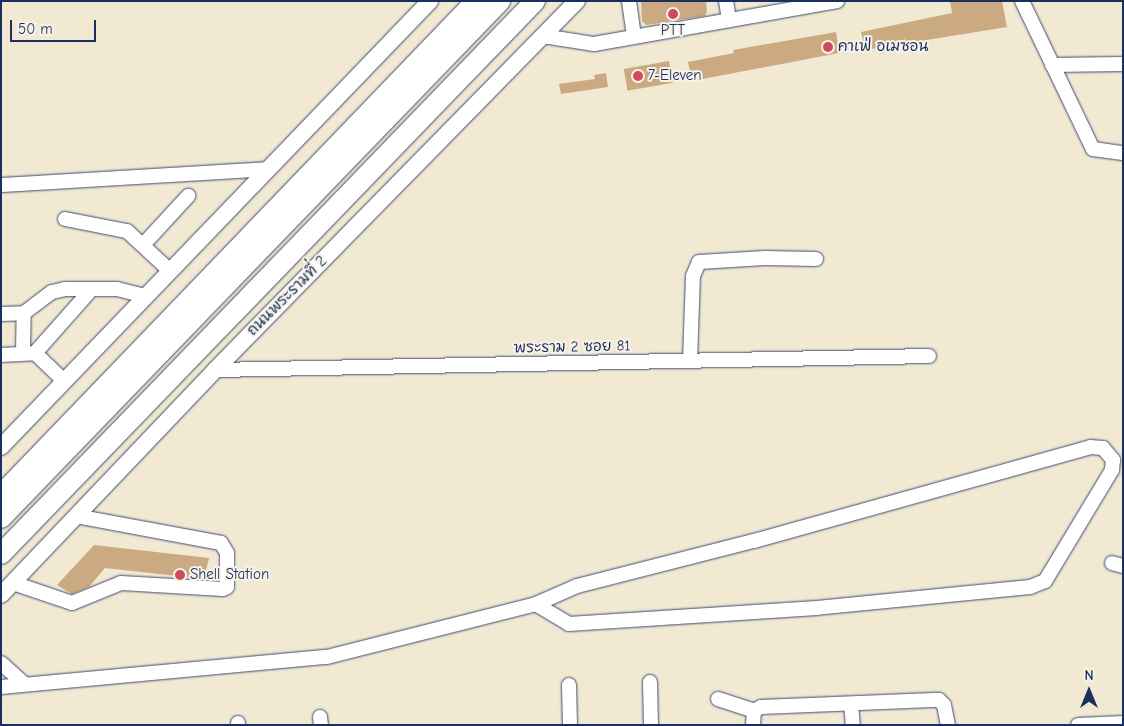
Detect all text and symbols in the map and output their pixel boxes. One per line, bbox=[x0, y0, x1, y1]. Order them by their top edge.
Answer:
marker: PTT bbox=[667, 8, 679, 20]
scale bar bbox=[12, 10, 99, 42]
text: 50 m bbox=[18, 20, 53, 38]
place label: PTT bbox=[661, 22, 685, 40]
place label: คาเฟ่ อเมซอน bbox=[838, 38, 928, 56]
marker: คาเฟ่ อเมซอน bbox=[822, 41, 834, 53]
place label: 7-Eleven bbox=[648, 67, 702, 85]
marker: 7-Eleven bbox=[632, 70, 644, 82]
street label: ถนนพระรามที่ 2 bbox=[243, 252, 331, 340]
street label: พระราม 2 ซอย 81 bbox=[514, 337, 630, 357]
place label: Shell Station bbox=[190, 566, 269, 584]
marker: Shell Station bbox=[174, 569, 186, 581]
north arrow bbox=[1064, 666, 1114, 716]
text: N bbox=[1084, 667, 1094, 684]

